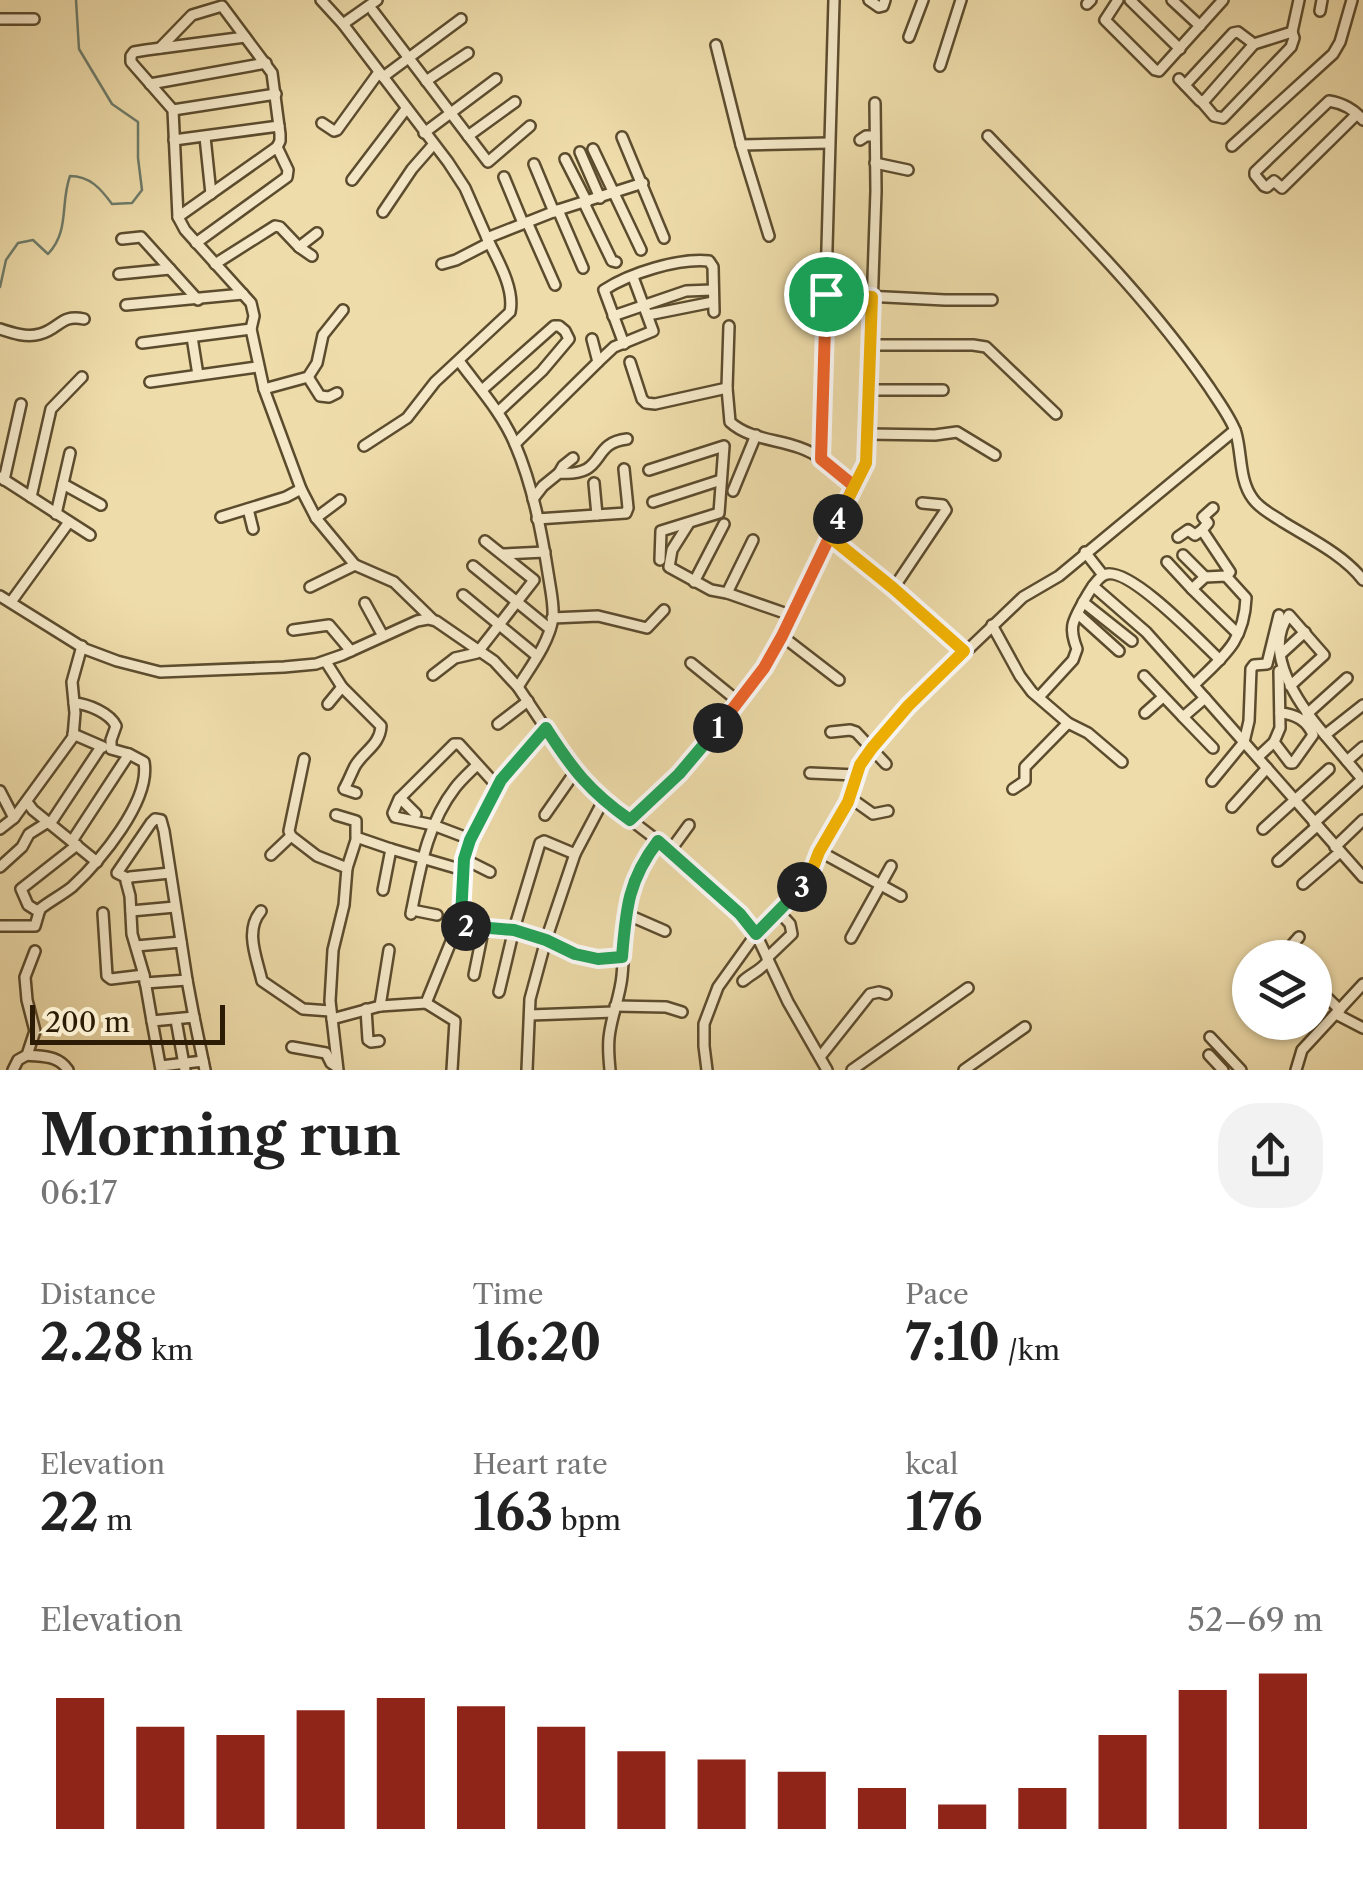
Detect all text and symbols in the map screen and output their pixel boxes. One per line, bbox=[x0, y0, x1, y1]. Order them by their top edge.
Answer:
pin bbox=[784, 252, 869, 337]
icon: arrive bbox=[799, 267, 854, 322]
pin: 4 bbox=[813, 494, 863, 544]
text: 4 bbox=[830, 502, 846, 536]
pin: 1 bbox=[693, 703, 743, 753]
text: 1 bbox=[712, 711, 724, 745]
pin: 3 bbox=[777, 862, 827, 912]
text: 3 bbox=[794, 870, 810, 904]
pin: 2 bbox=[441, 901, 491, 951]
text: 2 bbox=[458, 909, 474, 943]
map controls bbox=[1232, 940, 1332, 1040]
button: layers bbox=[1232, 940, 1332, 1040]
scale bar bbox=[30, 1000, 225, 1044]
text: 200 m bbox=[45, 1005, 130, 1039]
text: Morning run bbox=[40, 1102, 401, 1169]
button: share bbox=[1218, 1103, 1323, 1208]
text: 06:17 bbox=[40, 1173, 117, 1212]
text: Distance bbox=[40, 1277, 156, 1311]
text: Time bbox=[473, 1277, 543, 1311]
text: Pace bbox=[905, 1277, 969, 1311]
text: 2.28 bbox=[40, 1311, 144, 1373]
text: 16:20 bbox=[473, 1311, 601, 1373]
text: 7:10 bbox=[905, 1311, 1000, 1373]
text: km bbox=[144, 1333, 193, 1367]
text: /km bbox=[1000, 1333, 1060, 1367]
text: Elevation bbox=[40, 1447, 165, 1481]
text: Heart rate bbox=[473, 1447, 608, 1481]
text: kcal bbox=[905, 1447, 958, 1481]
text: 22 bbox=[40, 1481, 99, 1543]
text: 163 bbox=[473, 1481, 553, 1543]
text: 176 bbox=[905, 1481, 983, 1543]
text: m bbox=[99, 1503, 133, 1537]
text: bpm bbox=[553, 1503, 621, 1537]
text: Elevation bbox=[40, 1600, 183, 1639]
text: 52–69 m bbox=[1188, 1600, 1323, 1639]

